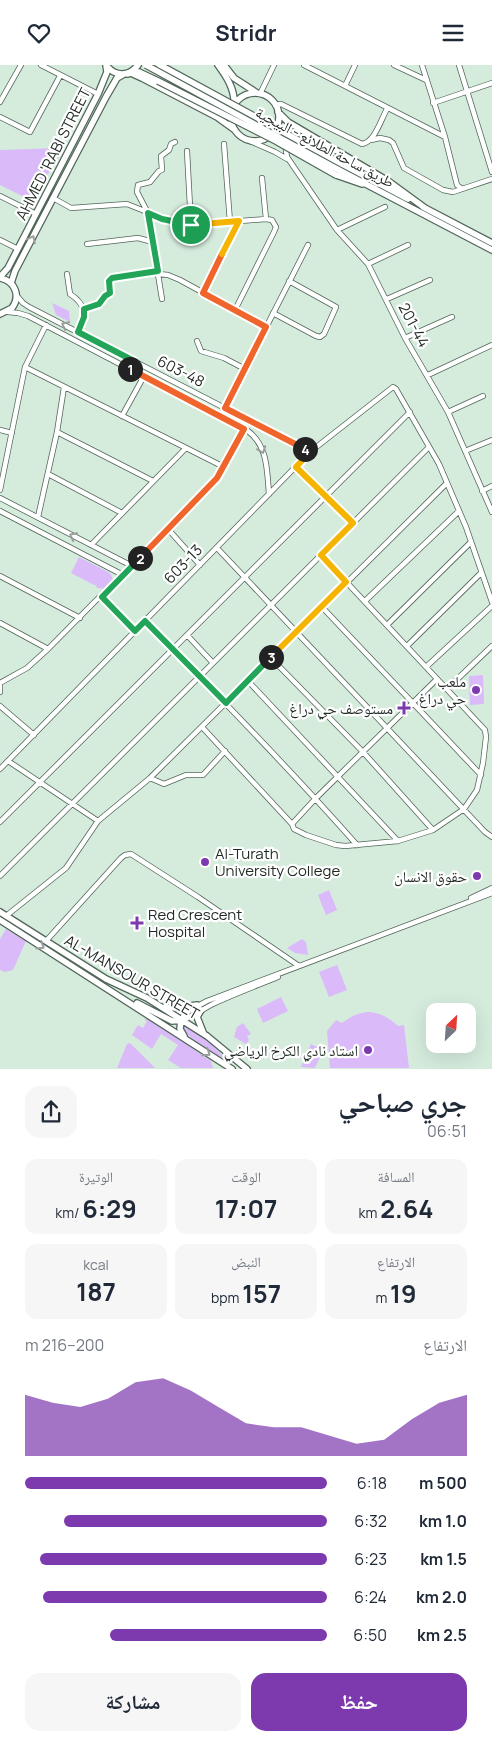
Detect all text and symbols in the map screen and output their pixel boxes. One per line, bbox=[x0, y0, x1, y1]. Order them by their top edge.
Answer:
text: Stridr bbox=[215, 18, 277, 48]
icon: heart bbox=[25, 19, 53, 47]
icon: menu bbox=[439, 19, 467, 47]
street label: AHMED 'RABI STREET bbox=[11, 84, 95, 224]
street label: طريق ساحة الطلائع - البيجية bbox=[252, 101, 398, 193]
pin bbox=[170, 204, 212, 246]
icon: arrive bbox=[177, 211, 205, 239]
one-way arrow bbox=[26, 235, 36, 244]
street label: 201-44 bbox=[394, 299, 435, 351]
one-way arrow bbox=[61, 321, 70, 331]
street label: 603-48 bbox=[154, 350, 208, 392]
pin: 1 bbox=[118, 357, 142, 381]
text: 1 bbox=[127, 360, 134, 379]
pin: 4 bbox=[292, 437, 318, 461]
text: 4 bbox=[301, 440, 310, 459]
one-way arrow bbox=[256, 445, 266, 454]
one-way arrow bbox=[70, 532, 79, 542]
street label: 603-13 bbox=[159, 540, 207, 588]
pin: 2 bbox=[128, 545, 152, 571]
text: 2 bbox=[136, 549, 145, 568]
pin: 3 bbox=[258, 645, 284, 669]
text: 3 bbox=[267, 648, 276, 667]
place label: ملعب حي دراغ bbox=[419, 671, 466, 710]
marker: ملعب حي دراغ bbox=[470, 684, 482, 696]
place label: مستوصف حي دراغ bbox=[289, 698, 393, 720]
marker: مستوصف حي دراغ bbox=[397, 701, 411, 715]
place label: Al-Turath University College bbox=[215, 843, 340, 881]
marker: Al-Turath University College bbox=[199, 856, 211, 868]
place label: حقوق الانسان bbox=[394, 866, 467, 887]
marker: حقوق الانسان bbox=[471, 870, 483, 882]
place label: Red Crescent Hospital bbox=[148, 904, 242, 942]
marker: Red Crescent Hospital bbox=[130, 916, 144, 930]
street label: AL-MANSOUR STREET bbox=[61, 930, 203, 1024]
one-way arrow bbox=[36, 940, 45, 949]
north arrow bbox=[426, 1003, 476, 1053]
map controls bbox=[426, 1003, 476, 1053]
place label: استاد نادي الكرخ الرياضي bbox=[224, 1040, 358, 1062]
marker: استاد نادي الكرخ الرياضي bbox=[362, 1044, 374, 1056]
one-way arrow bbox=[202, 1047, 211, 1056]
text: جري صباحي bbox=[338, 1082, 467, 1120]
button: share bbox=[25, 1086, 77, 1138]
text: 06:51 bbox=[427, 1120, 467, 1142]
text: الوتيرة bbox=[79, 1167, 113, 1186]
text: الوقت bbox=[231, 1167, 261, 1186]
text: المسافة bbox=[377, 1167, 415, 1186]
text: 6:29 bbox=[82, 1191, 137, 1226]
text: 17:07 bbox=[215, 1191, 277, 1226]
text: 2.64 bbox=[380, 1191, 433, 1226]
text: /km bbox=[55, 1203, 82, 1222]
text: km bbox=[359, 1203, 380, 1222]
text: النبض bbox=[231, 1252, 261, 1271]
text: الارتفاع bbox=[377, 1252, 415, 1271]
text: kcal bbox=[83, 1255, 109, 1274]
text: 187 bbox=[76, 1274, 116, 1309]
text: 157 bbox=[242, 1276, 281, 1311]
text: 19 bbox=[390, 1276, 417, 1311]
text: bpm bbox=[211, 1288, 242, 1307]
text: m bbox=[375, 1288, 390, 1307]
text: 200–216 m bbox=[25, 1334, 104, 1356]
text: الارتفاع bbox=[423, 1334, 467, 1356]
text: 6:18 bbox=[357, 1472, 387, 1494]
text: 500 m bbox=[419, 1472, 467, 1494]
text: 6:32 bbox=[354, 1510, 387, 1532]
text: 1.0 km bbox=[419, 1510, 467, 1532]
text: 6:23 bbox=[354, 1548, 387, 1570]
text: 1.5 km bbox=[420, 1548, 467, 1570]
text: 6:24 bbox=[354, 1586, 387, 1608]
text: 2.0 km bbox=[416, 1586, 467, 1608]
text: 6:50 bbox=[353, 1624, 387, 1646]
text: 2.5 km bbox=[417, 1624, 467, 1646]
button: مشاركة bbox=[25, 1673, 241, 1731]
button: حفظ bbox=[251, 1673, 467, 1731]

